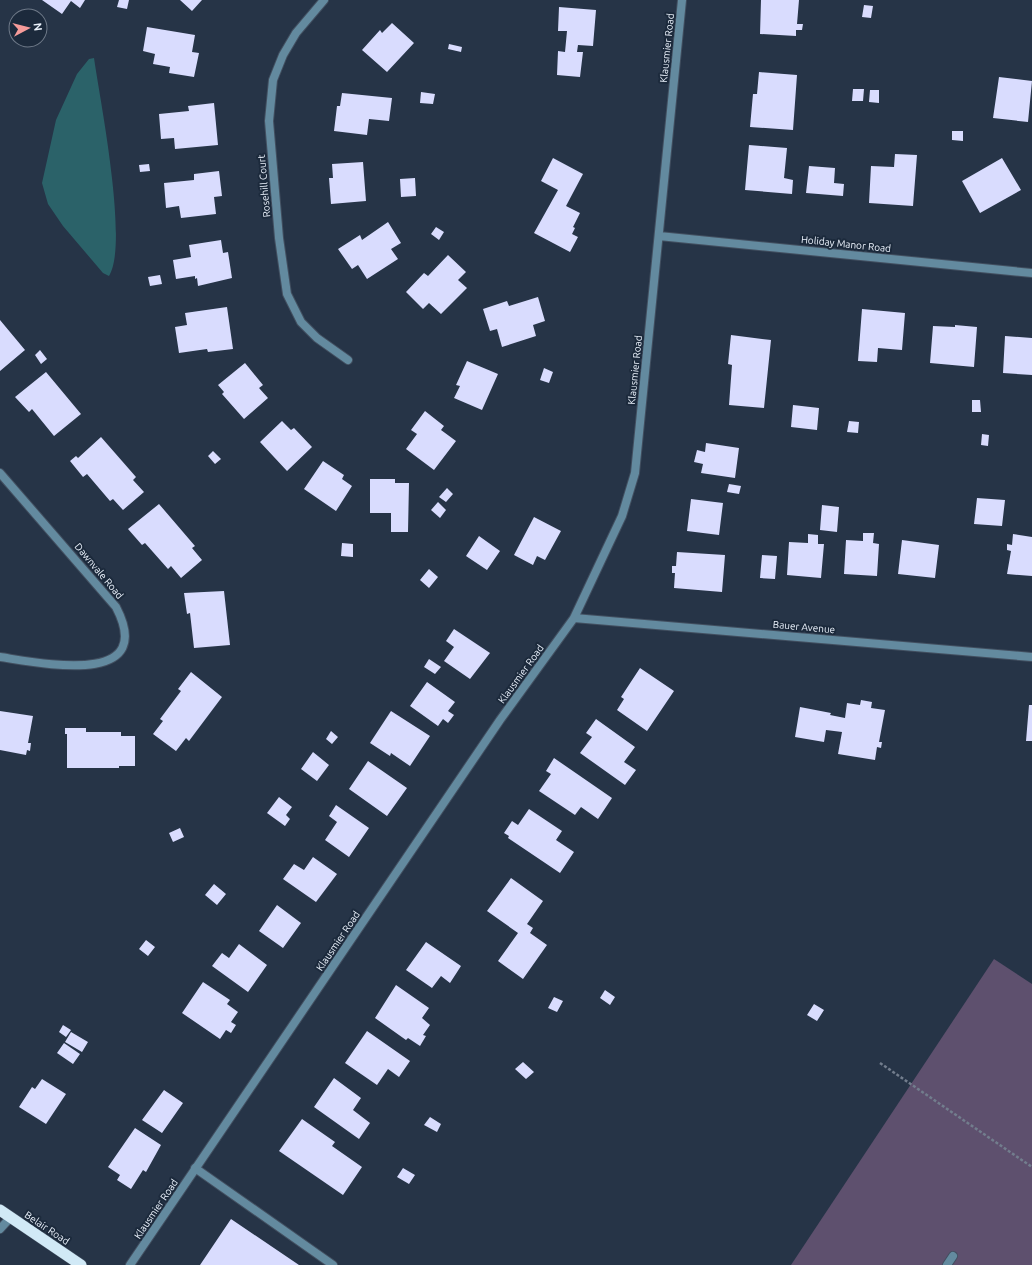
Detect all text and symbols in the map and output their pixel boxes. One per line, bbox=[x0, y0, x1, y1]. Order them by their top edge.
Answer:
north arrow bbox=[8, 8, 48, 48]
street label: Klausmier Road bbox=[658, 13, 676, 83]
text: N bbox=[31, 22, 44, 32]
street label: Rosehill Court bbox=[256, 154, 272, 218]
street label: Holiday Manor Road bbox=[800, 234, 892, 254]
street label: Klausmier Road bbox=[626, 335, 644, 405]
street label: Dawnvale Road bbox=[73, 541, 126, 601]
street label: Bauer Avenue bbox=[772, 619, 836, 635]
street label: Klausmier Road bbox=[496, 642, 546, 705]
street label: Klausmier Road bbox=[314, 909, 362, 973]
street label: Klausmier Road bbox=[132, 1177, 180, 1241]
street label: Belair Road bbox=[23, 1209, 71, 1247]

